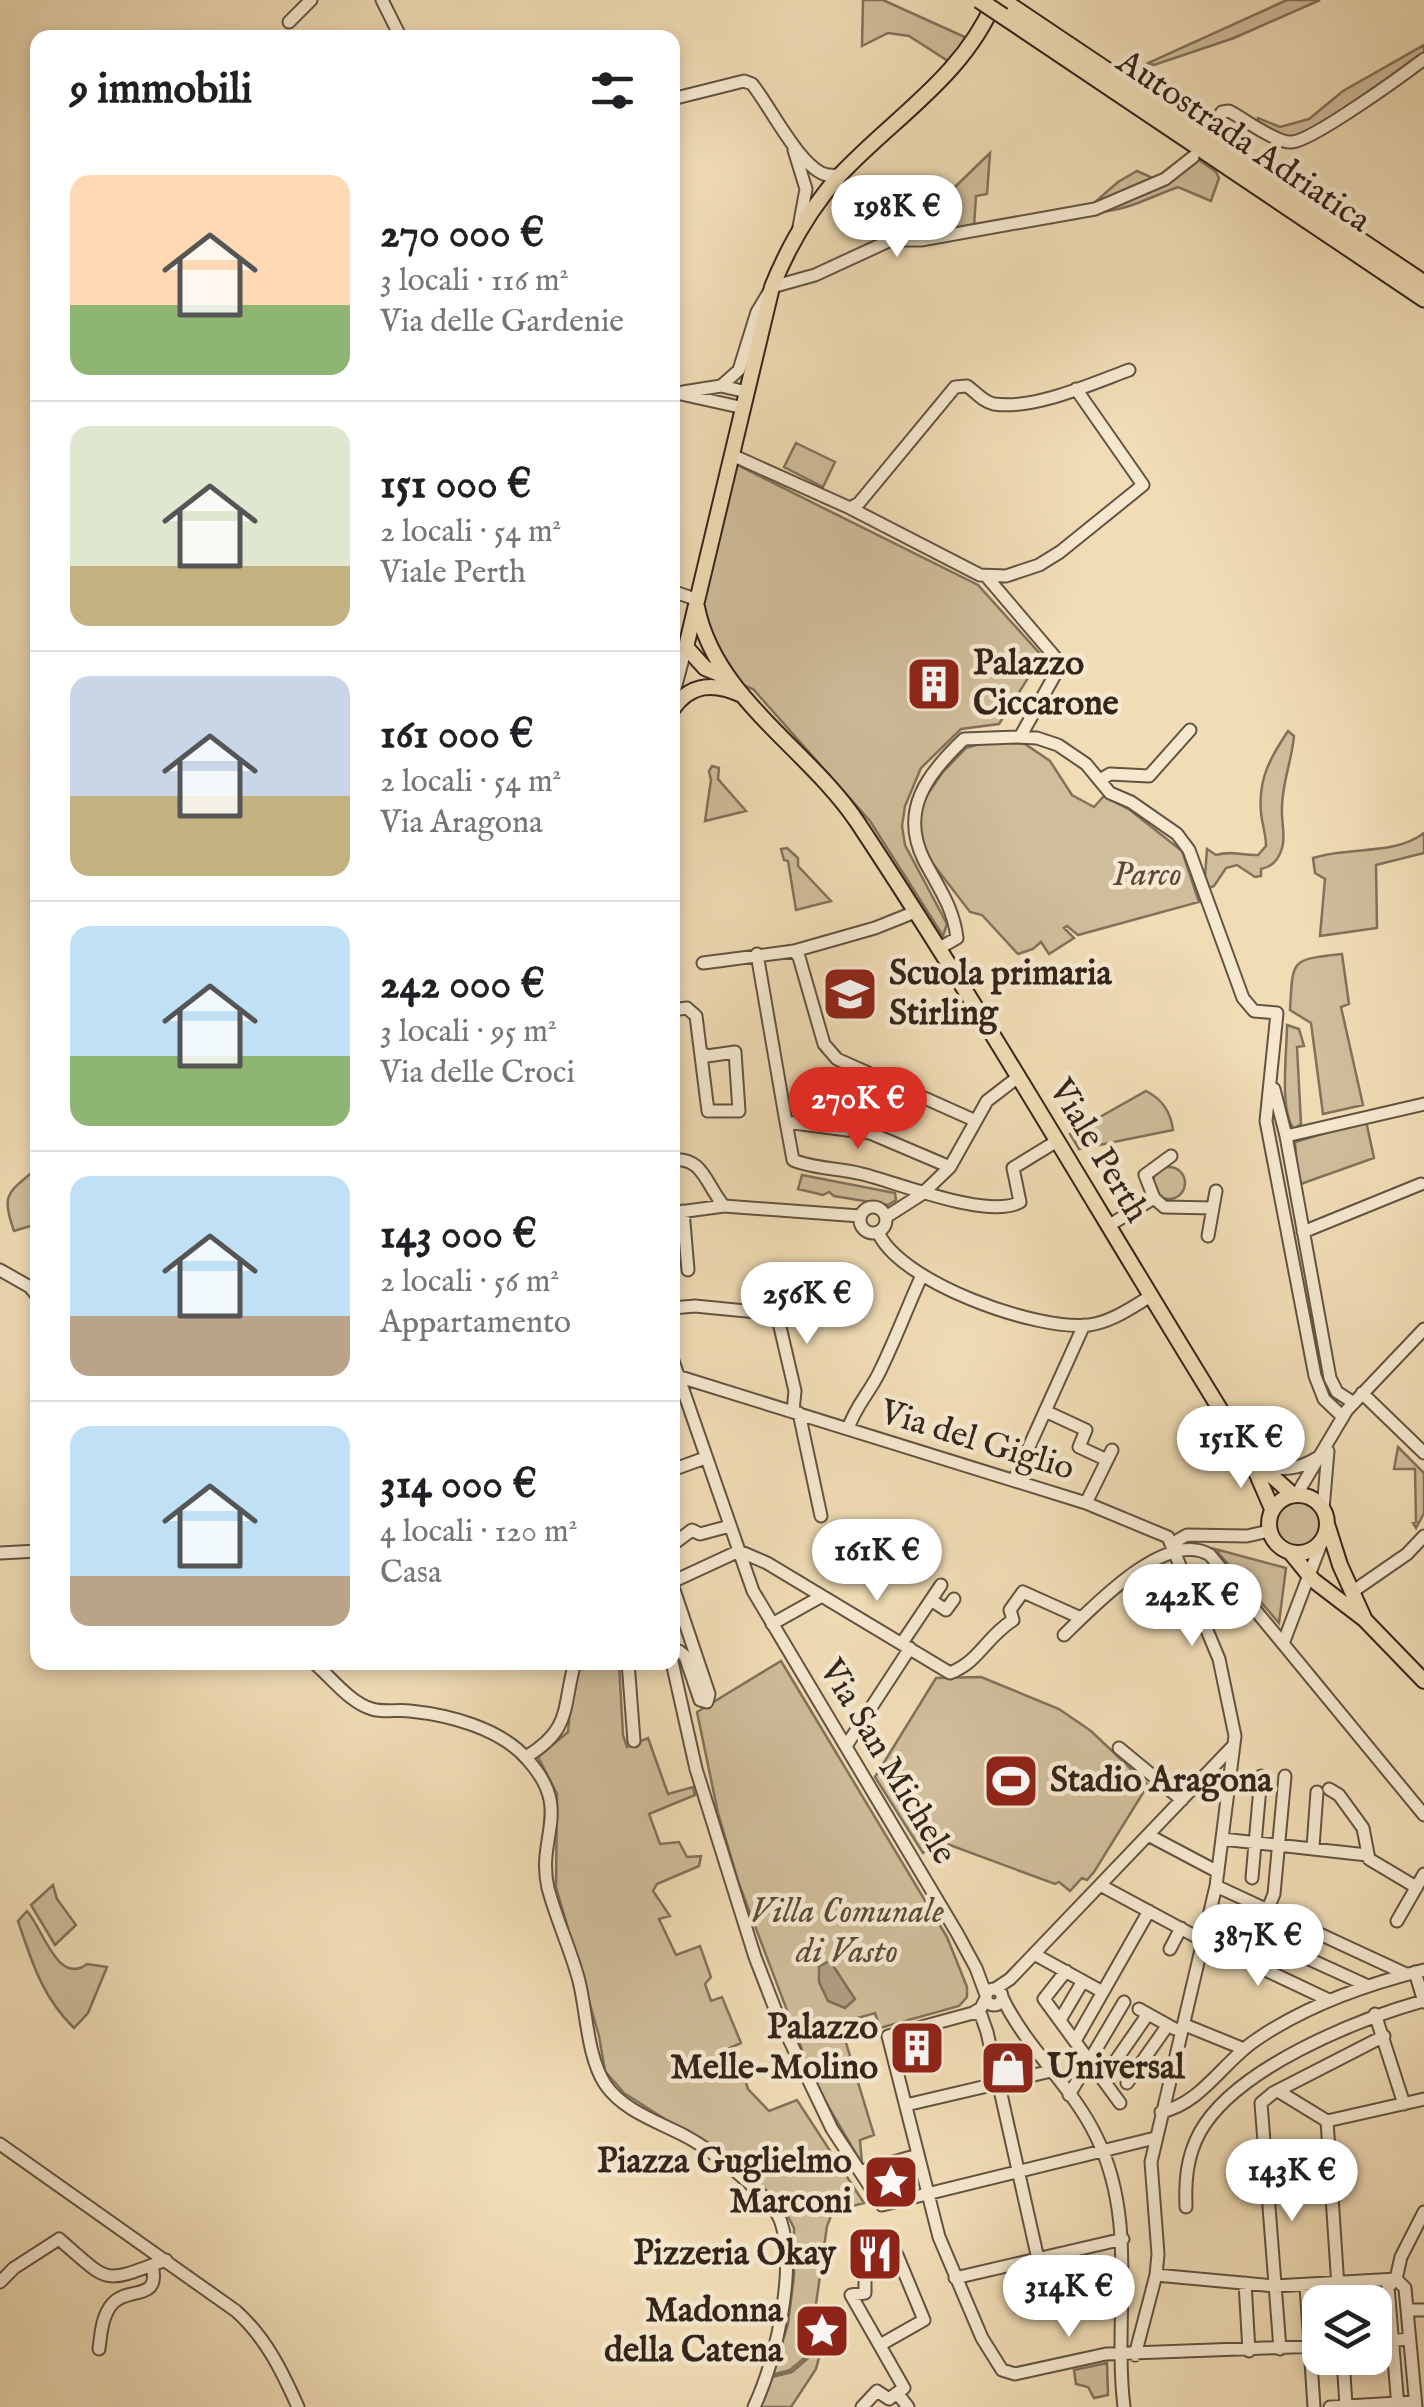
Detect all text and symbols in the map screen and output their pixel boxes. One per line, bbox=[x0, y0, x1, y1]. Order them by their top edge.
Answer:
street label: Autostrada Adriatica bbox=[1106, 40, 1380, 244]
icon: filters bbox=[585, 63, 640, 118]
text: 9 immobili bbox=[70, 64, 252, 117]
pin: 198K € bbox=[816, 175, 978, 260]
text: 198K € bbox=[853, 187, 941, 228]
text: 270 000 € bbox=[380, 208, 544, 261]
icon: home bbox=[150, 215, 270, 335]
text: 3 locali · 116 m² bbox=[380, 261, 569, 302]
text: Via delle Gardenie bbox=[380, 302, 624, 343]
text: 151 000 € bbox=[380, 459, 531, 512]
icon: home bbox=[150, 466, 270, 586]
text: 2 locali · 54 m² bbox=[380, 512, 562, 553]
text: Viale Perth bbox=[380, 553, 526, 594]
place label: Palazzo Ciccarone bbox=[973, 642, 1119, 727]
building icon: Palazzo Ciccarone bbox=[904, 654, 964, 714]
text: 161 000 € bbox=[380, 709, 534, 762]
icon: home bbox=[150, 716, 270, 836]
text: 2 locali · 54 m² bbox=[380, 762, 562, 803]
text: Via Aragona bbox=[380, 803, 543, 844]
park label: Parco bbox=[1112, 853, 1182, 898]
place label: Scuola primaria Stirling bbox=[889, 952, 1113, 1037]
text: 242 000 € bbox=[380, 959, 545, 1012]
school or university icon: Scuola primaria Stirling bbox=[820, 964, 880, 1024]
icon: home bbox=[150, 966, 270, 1086]
text: 3 locali · 95 m² bbox=[380, 1012, 557, 1053]
text: Via delle Croci bbox=[380, 1053, 575, 1094]
pin: 270K € bbox=[777, 1067, 939, 1152]
street label: Viale Perth bbox=[1037, 1070, 1159, 1231]
text: 270K € bbox=[811, 1079, 905, 1120]
text: 143 000 € bbox=[380, 1209, 537, 1262]
icon: home bbox=[150, 1216, 270, 1336]
text: 2 locali · 56 m² bbox=[380, 1262, 559, 1303]
pin: 256K € bbox=[726, 1262, 888, 1347]
text: 256K € bbox=[763, 1274, 851, 1315]
text: Appartamento bbox=[380, 1303, 571, 1344]
street label: Via del Giglio bbox=[873, 1390, 1080, 1492]
pin: 151K € bbox=[1160, 1406, 1322, 1491]
text: 151K € bbox=[1199, 1418, 1283, 1459]
text: 314 000 € bbox=[380, 1459, 537, 1512]
icon: home bbox=[150, 1466, 270, 1586]
text: 4 locali · 120 m² bbox=[380, 1512, 578, 1553]
pin: 161K € bbox=[796, 1519, 958, 1604]
text: 161K € bbox=[834, 1531, 920, 1572]
text: Casa bbox=[380, 1553, 442, 1594]
pin: 242K € bbox=[1111, 1564, 1273, 1649]
text: 242K € bbox=[1145, 1576, 1239, 1617]
street label: Via San Michele bbox=[808, 1650, 966, 1873]
sports icon: Stadio Aragona bbox=[981, 1751, 1041, 1811]
place label: Stadio Aragona bbox=[1050, 1759, 1273, 1804]
park label: Villa Comunale di Vasto bbox=[750, 1890, 944, 1975]
pin: 387K € bbox=[1177, 1904, 1339, 1989]
text: 387K € bbox=[1214, 1916, 1302, 1957]
place label: Palazzo Melle-Molino bbox=[670, 2006, 878, 2091]
building icon: Palazzo Melle-Molino bbox=[887, 2018, 947, 2078]
shop icon: Universal bbox=[978, 2038, 1038, 2098]
place label: Universal bbox=[1047, 2046, 1186, 2091]
pin: 143K € bbox=[1211, 2139, 1373, 2224]
place label: Piazza Guglielmo Marconi bbox=[597, 2140, 852, 2225]
text: 143K € bbox=[1248, 2151, 1336, 2192]
place icon: Piazza Guglielmo Marconi bbox=[861, 2152, 921, 2212]
restaurant icon: Pizzeria Okay bbox=[845, 2224, 905, 2284]
place label: Pizzeria Okay bbox=[633, 2232, 837, 2277]
pin: 314K € bbox=[988, 2255, 1150, 2340]
text: 314K € bbox=[1025, 2267, 1113, 2308]
map controls bbox=[1302, 2285, 1392, 2375]
button: layers bbox=[1302, 2285, 1392, 2375]
place label: Madonna della Catena bbox=[604, 2289, 784, 2374]
place icon: Madonna della Catena bbox=[792, 2301, 852, 2361]

